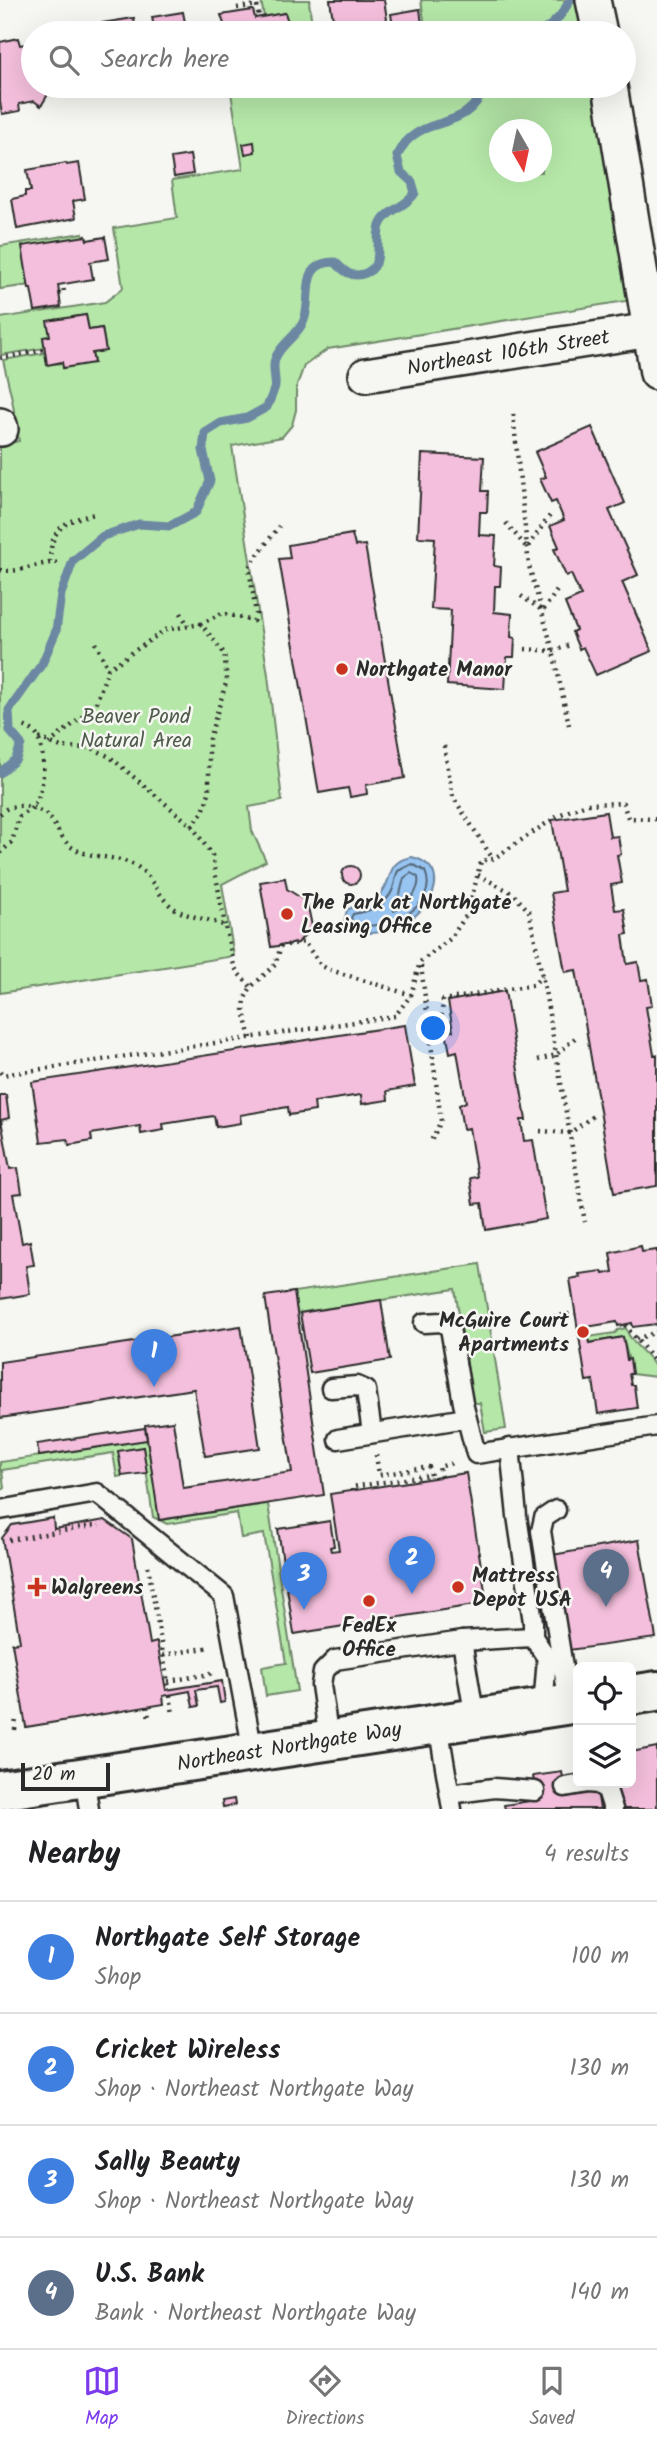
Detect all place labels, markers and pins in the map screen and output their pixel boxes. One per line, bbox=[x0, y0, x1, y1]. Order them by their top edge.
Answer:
place label: Northgate Manor bbox=[356, 654, 513, 687]
marker: Northgate Manor bbox=[334, 661, 350, 677]
place label: The Park at Northgate Leasing Office bbox=[301, 887, 511, 944]
marker: The Park at Northgate Leasing Office bbox=[279, 906, 295, 922]
place label: McGuire Court Apartments bbox=[439, 1305, 570, 1362]
marker: McGuire Court Apartments bbox=[575, 1324, 591, 1340]
pin: 1 bbox=[131, 1329, 177, 1387]
pin: 2 bbox=[389, 1536, 435, 1594]
pin: 4 bbox=[583, 1549, 629, 1607]
pin: 3 bbox=[281, 1552, 327, 1610]
place label: Mattress Depot USA bbox=[472, 1560, 572, 1617]
place label: Walgreens bbox=[51, 1572, 144, 1605]
marker: Walgreens bbox=[29, 1579, 45, 1595]
marker: Mattress Depot USA bbox=[450, 1579, 466, 1595]
marker: FedEx Office bbox=[361, 1593, 377, 1609]
place label: FedEx Office bbox=[342, 1610, 397, 1667]

